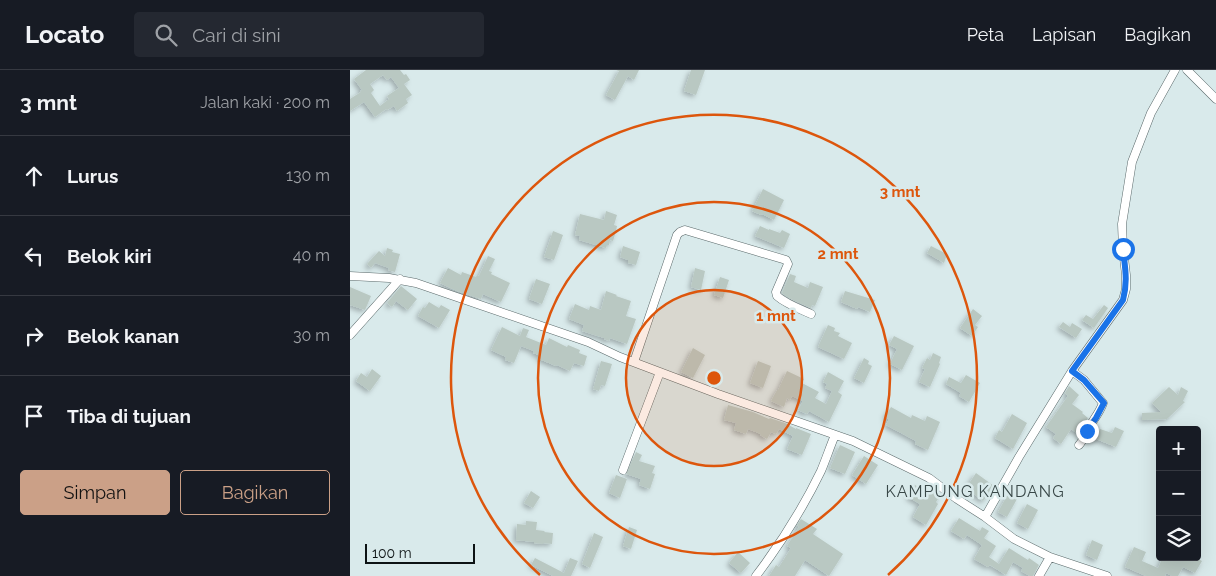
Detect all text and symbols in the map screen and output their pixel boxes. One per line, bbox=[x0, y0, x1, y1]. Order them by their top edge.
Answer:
search box bbox=[134, 12, 484, 57]
text: Locato bbox=[25, 20, 104, 49]
icon: search bbox=[152, 21, 180, 49]
text: Cari di sini bbox=[192, 24, 281, 46]
text: Peta bbox=[967, 24, 1004, 45]
text: Lapisan bbox=[1032, 24, 1096, 45]
text: Bagikan bbox=[1124, 24, 1191, 45]
text: 3 mnt bbox=[20, 90, 77, 115]
text: Jalan kaki · 200 m bbox=[200, 93, 330, 112]
icon: ahead bbox=[20, 162, 48, 190]
text: Lurus bbox=[67, 165, 118, 187]
text: 130 m bbox=[286, 166, 330, 185]
text: 3 mnt bbox=[880, 183, 921, 201]
route start bbox=[1112, 238, 1135, 261]
icon: left bbox=[20, 242, 48, 270]
text: Belok kiri bbox=[67, 245, 152, 267]
text: 2 mnt bbox=[818, 245, 859, 263]
text: 40 m bbox=[293, 246, 330, 265]
text: 1 mnt bbox=[756, 307, 796, 325]
icon: right bbox=[20, 322, 48, 350]
text: Belok kanan bbox=[67, 325, 179, 347]
text: 30 m bbox=[293, 326, 330, 345]
centre of rings bbox=[705, 369, 723, 387]
icon: arrive bbox=[20, 402, 48, 430]
text: Tiba di tujuan bbox=[67, 405, 191, 427]
route end bbox=[1076, 420, 1099, 443]
map controls bbox=[1156, 426, 1201, 561]
button: + bbox=[1156, 426, 1201, 471]
button: Simpan bbox=[20, 470, 170, 515]
button: Bagikan bbox=[180, 470, 330, 515]
button: − bbox=[1156, 471, 1201, 516]
district label: KAMPUNG KANDANG bbox=[885, 482, 1065, 501]
button: layers bbox=[1156, 516, 1201, 561]
scale bar bbox=[365, 541, 475, 564]
text: 100 m bbox=[372, 545, 412, 561]

